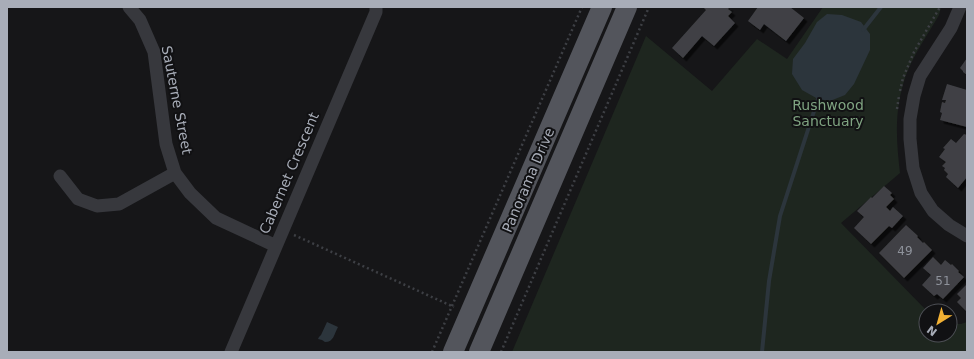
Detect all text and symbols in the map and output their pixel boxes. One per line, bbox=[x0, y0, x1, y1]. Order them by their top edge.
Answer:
street label: Sauterne Street bbox=[159, 44, 195, 156]
park label: Rushwood Sanctuary bbox=[792, 97, 864, 129]
street label: Cabernet Crescent bbox=[256, 109, 322, 236]
street label: Panorama Drive bbox=[499, 125, 557, 235]
house number: 49 bbox=[897, 244, 913, 258]
house number: 51 bbox=[935, 274, 951, 288]
north arrow bbox=[918, 303, 958, 343]
text: N bbox=[925, 323, 940, 339]

